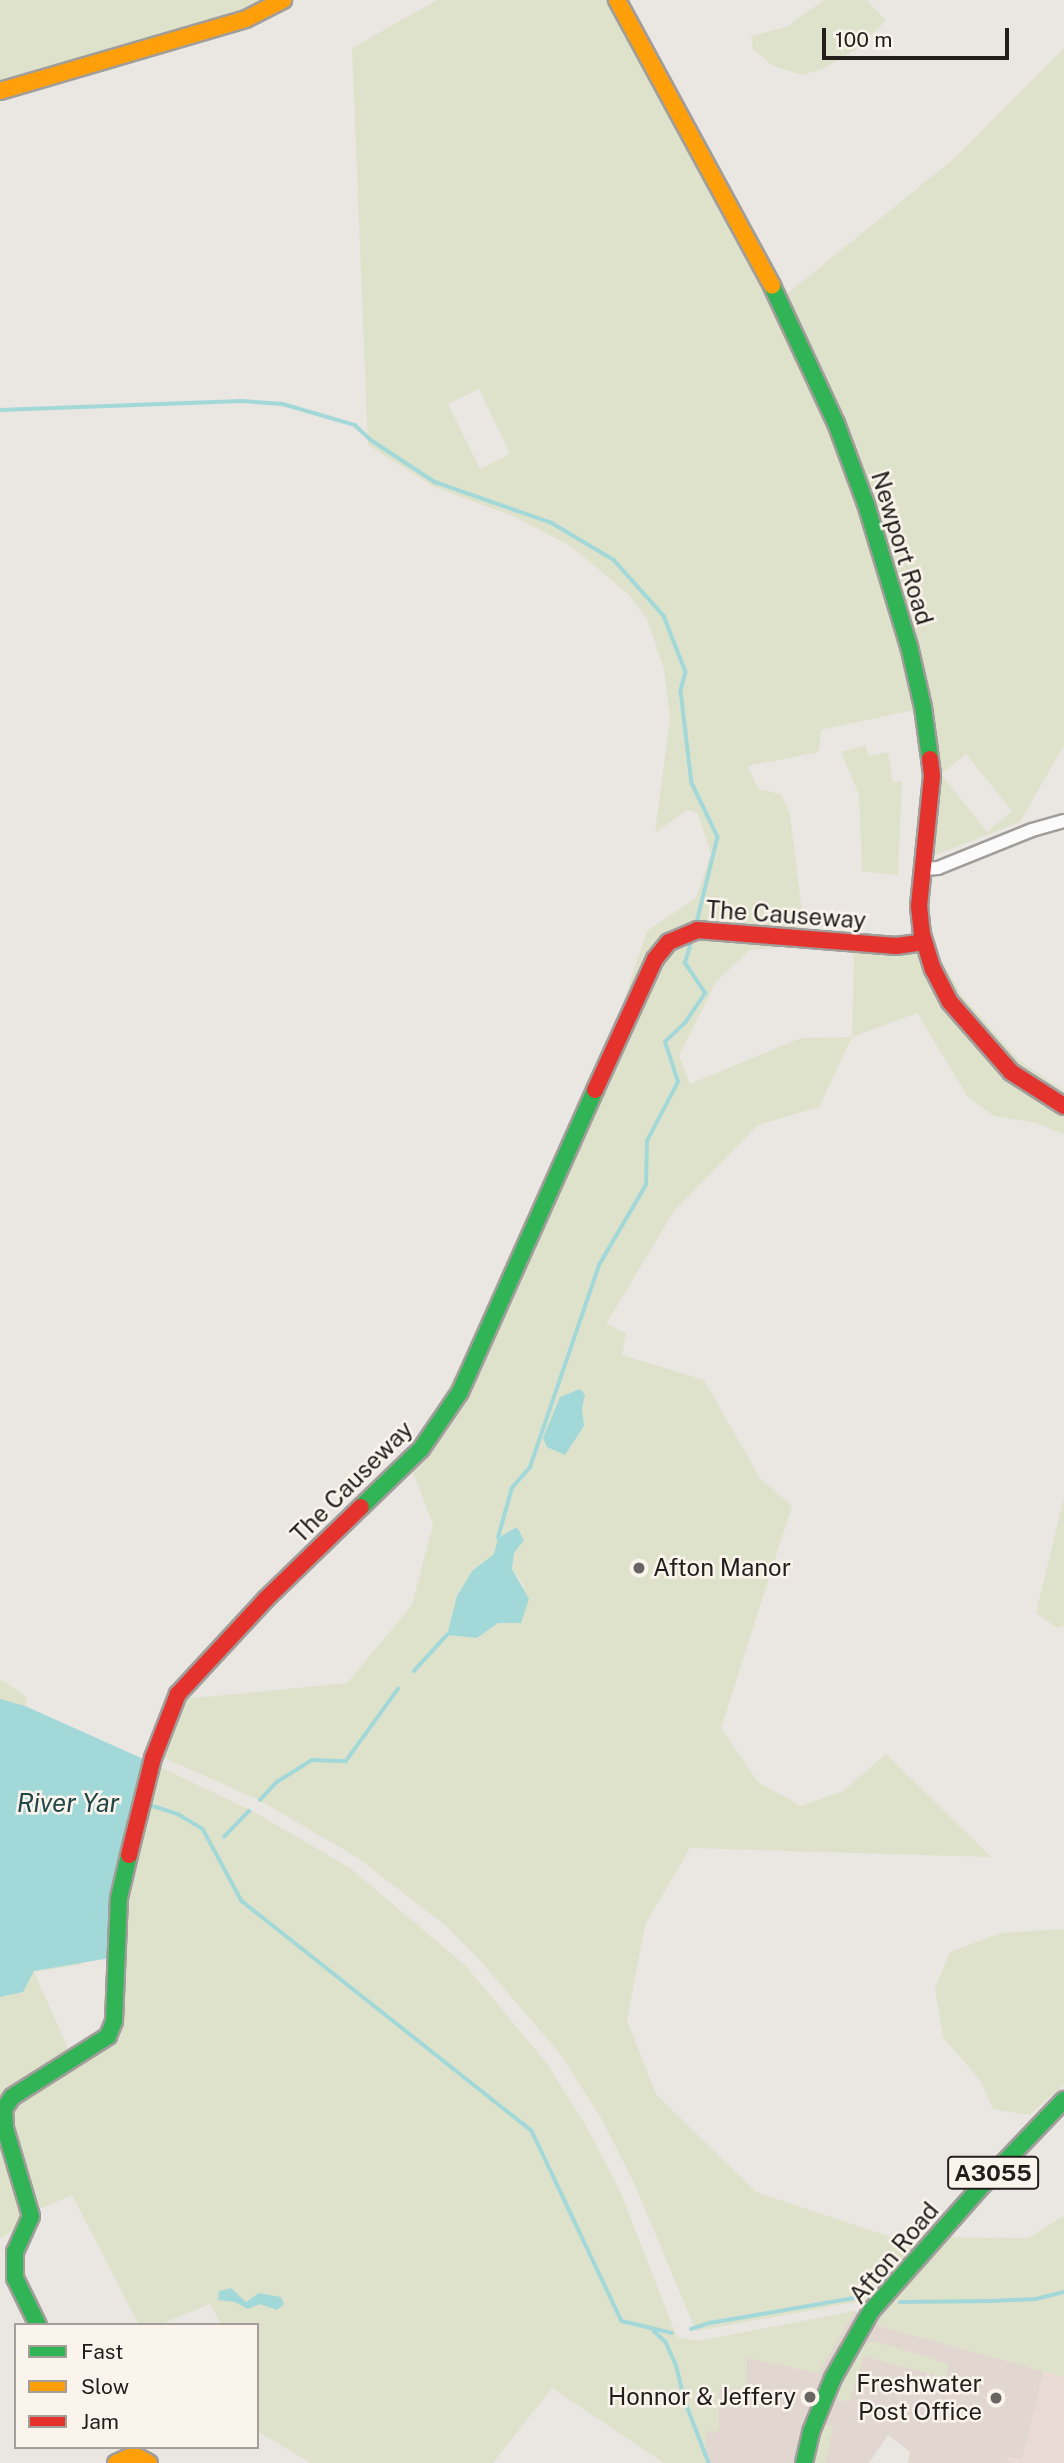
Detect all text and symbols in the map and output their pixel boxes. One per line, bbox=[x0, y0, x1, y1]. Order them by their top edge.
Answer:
scale bar bbox=[826, 14, 1013, 58]
text: 100 m bbox=[835, 27, 892, 52]
street label: Newport Road bbox=[865, 468, 939, 628]
street label: The Causeway bbox=[705, 895, 867, 935]
street label: The Causeway bbox=[285, 1415, 419, 1549]
place label: Afton Manor bbox=[653, 1554, 791, 1582]
marker: Afton Manor bbox=[631, 1560, 647, 1576]
water label: River Yar bbox=[17, 1787, 119, 1819]
road number: A3055 bbox=[946, 2154, 1040, 2192]
street label: Afton Road bbox=[843, 2196, 945, 2310]
legend bbox=[14, 2323, 259, 2449]
text: Fast bbox=[81, 2339, 123, 2364]
place label: Freshwater Post Office bbox=[856, 2370, 982, 2426]
text: Slow bbox=[81, 2374, 129, 2399]
place label: Honnor & Jeffery bbox=[608, 2383, 796, 2411]
marker: Honnor & Jeffery bbox=[802, 2389, 818, 2405]
marker: Freshwater Post Office bbox=[988, 2390, 1004, 2406]
text: Jam bbox=[81, 2409, 119, 2434]

